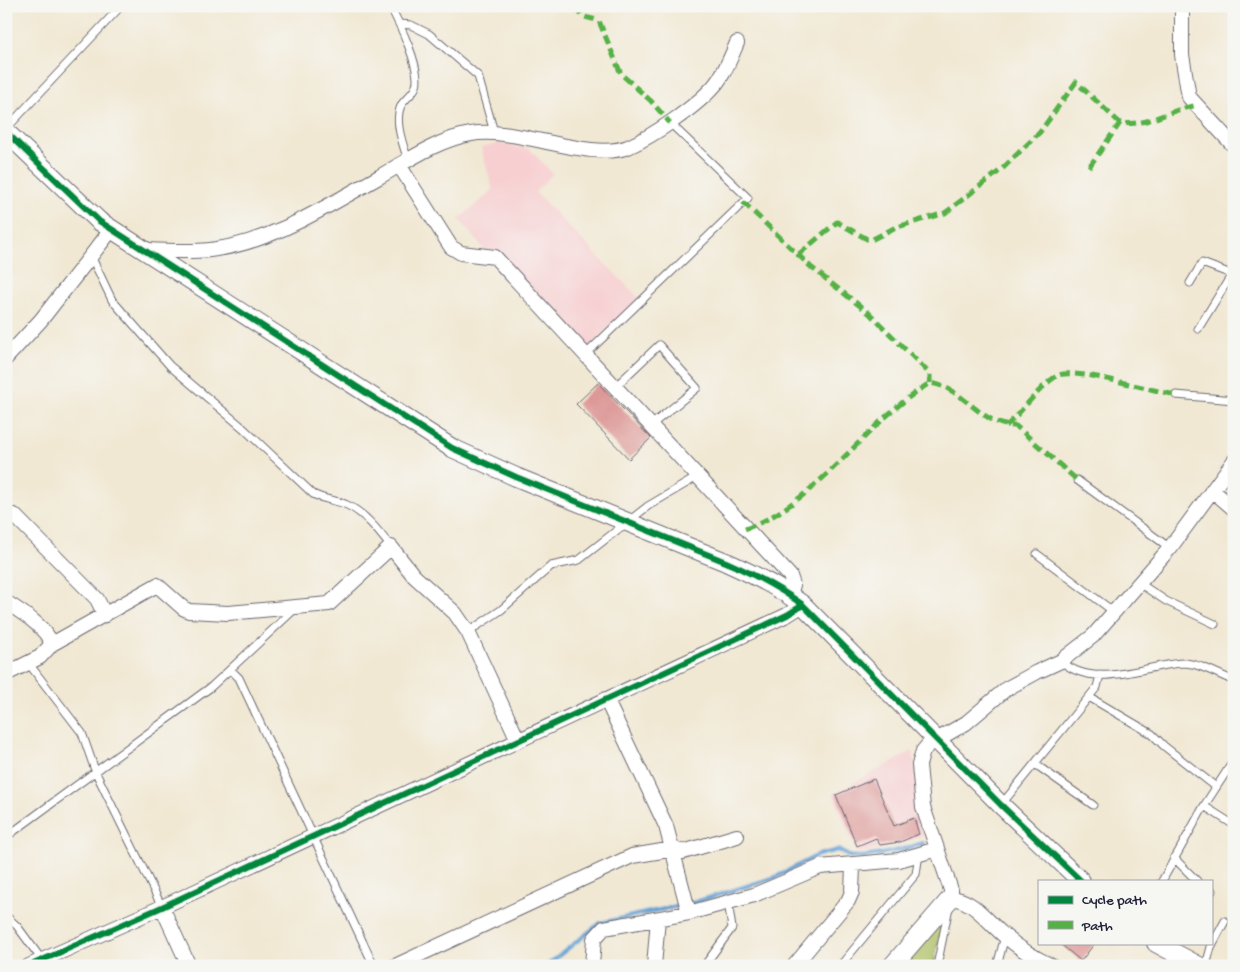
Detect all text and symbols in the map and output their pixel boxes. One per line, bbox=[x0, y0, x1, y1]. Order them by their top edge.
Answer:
legend bbox=[1038, 880, 1212, 944]
text: Cycle path bbox=[1082, 892, 1147, 910]
text: Path bbox=[1081, 918, 1113, 936]

